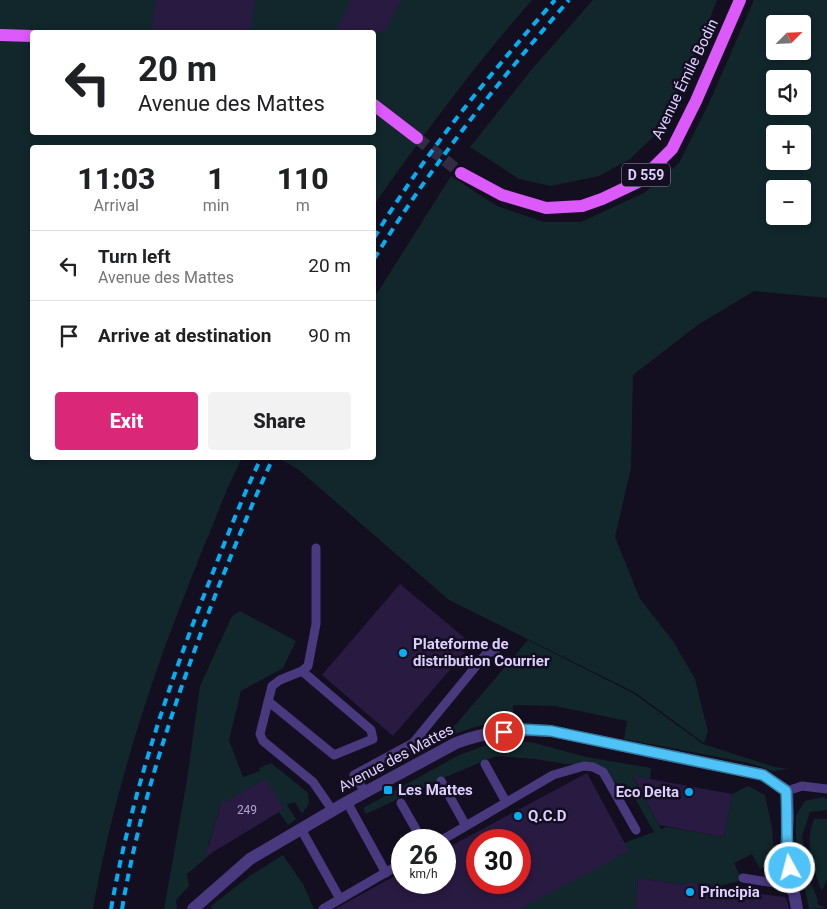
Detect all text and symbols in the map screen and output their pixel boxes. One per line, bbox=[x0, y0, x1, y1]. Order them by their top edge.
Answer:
north arrow bbox=[766, 15, 811, 60]
map controls bbox=[766, 15, 811, 225]
street label: Avenue Émile Bodin bbox=[648, 16, 722, 142]
text: 20 m bbox=[138, 49, 217, 90]
icon: left bbox=[55, 50, 120, 115]
button: sound bbox=[766, 70, 811, 115]
text: Avenue des Mattes bbox=[138, 91, 325, 116]
button: + bbox=[766, 125, 811, 170]
text: 11:03 bbox=[77, 161, 155, 196]
text: 1 bbox=[207, 161, 225, 196]
text: 110 bbox=[277, 161, 329, 196]
road number: D 559 bbox=[622, 164, 670, 186]
button: − bbox=[766, 180, 811, 225]
text: Arrival bbox=[94, 196, 139, 215]
text: min bbox=[203, 196, 229, 215]
text: m bbox=[296, 196, 310, 215]
text: Turn left bbox=[98, 245, 171, 268]
icon: left bbox=[55, 252, 83, 280]
text: 20 m bbox=[308, 254, 351, 277]
text: Avenue des Mattes bbox=[98, 268, 234, 287]
icon: arrive bbox=[55, 322, 83, 350]
text: Arrive at destination bbox=[98, 324, 271, 347]
text: 90 m bbox=[308, 324, 351, 347]
button: Exit bbox=[55, 392, 198, 450]
button: Share bbox=[208, 392, 351, 450]
place label: Plateforme de distribution Courrier bbox=[413, 635, 550, 670]
marker: Plateforme de distribution Courrier bbox=[397, 647, 409, 659]
pin bbox=[483, 711, 525, 753]
icon: arrive bbox=[490, 718, 518, 746]
street label: Avenue des Mattes bbox=[336, 720, 456, 796]
place label: Les Mattes bbox=[398, 781, 473, 799]
place label: Eco Delta bbox=[616, 783, 679, 801]
marker: Les Mattes bbox=[382, 784, 394, 796]
marker: Eco Delta bbox=[683, 786, 695, 798]
house number: 249 bbox=[237, 803, 257, 817]
place label: Q.C.D bbox=[528, 807, 567, 825]
marker: Q.C.D bbox=[512, 810, 524, 822]
speed limit sign: 30 bbox=[466, 829, 531, 894]
text: 26 bbox=[409, 841, 438, 870]
position arrow bbox=[763, 841, 815, 893]
text: km/h bbox=[409, 867, 438, 881]
place label: Principia bbox=[700, 883, 760, 901]
marker: Principia bbox=[684, 886, 696, 898]

